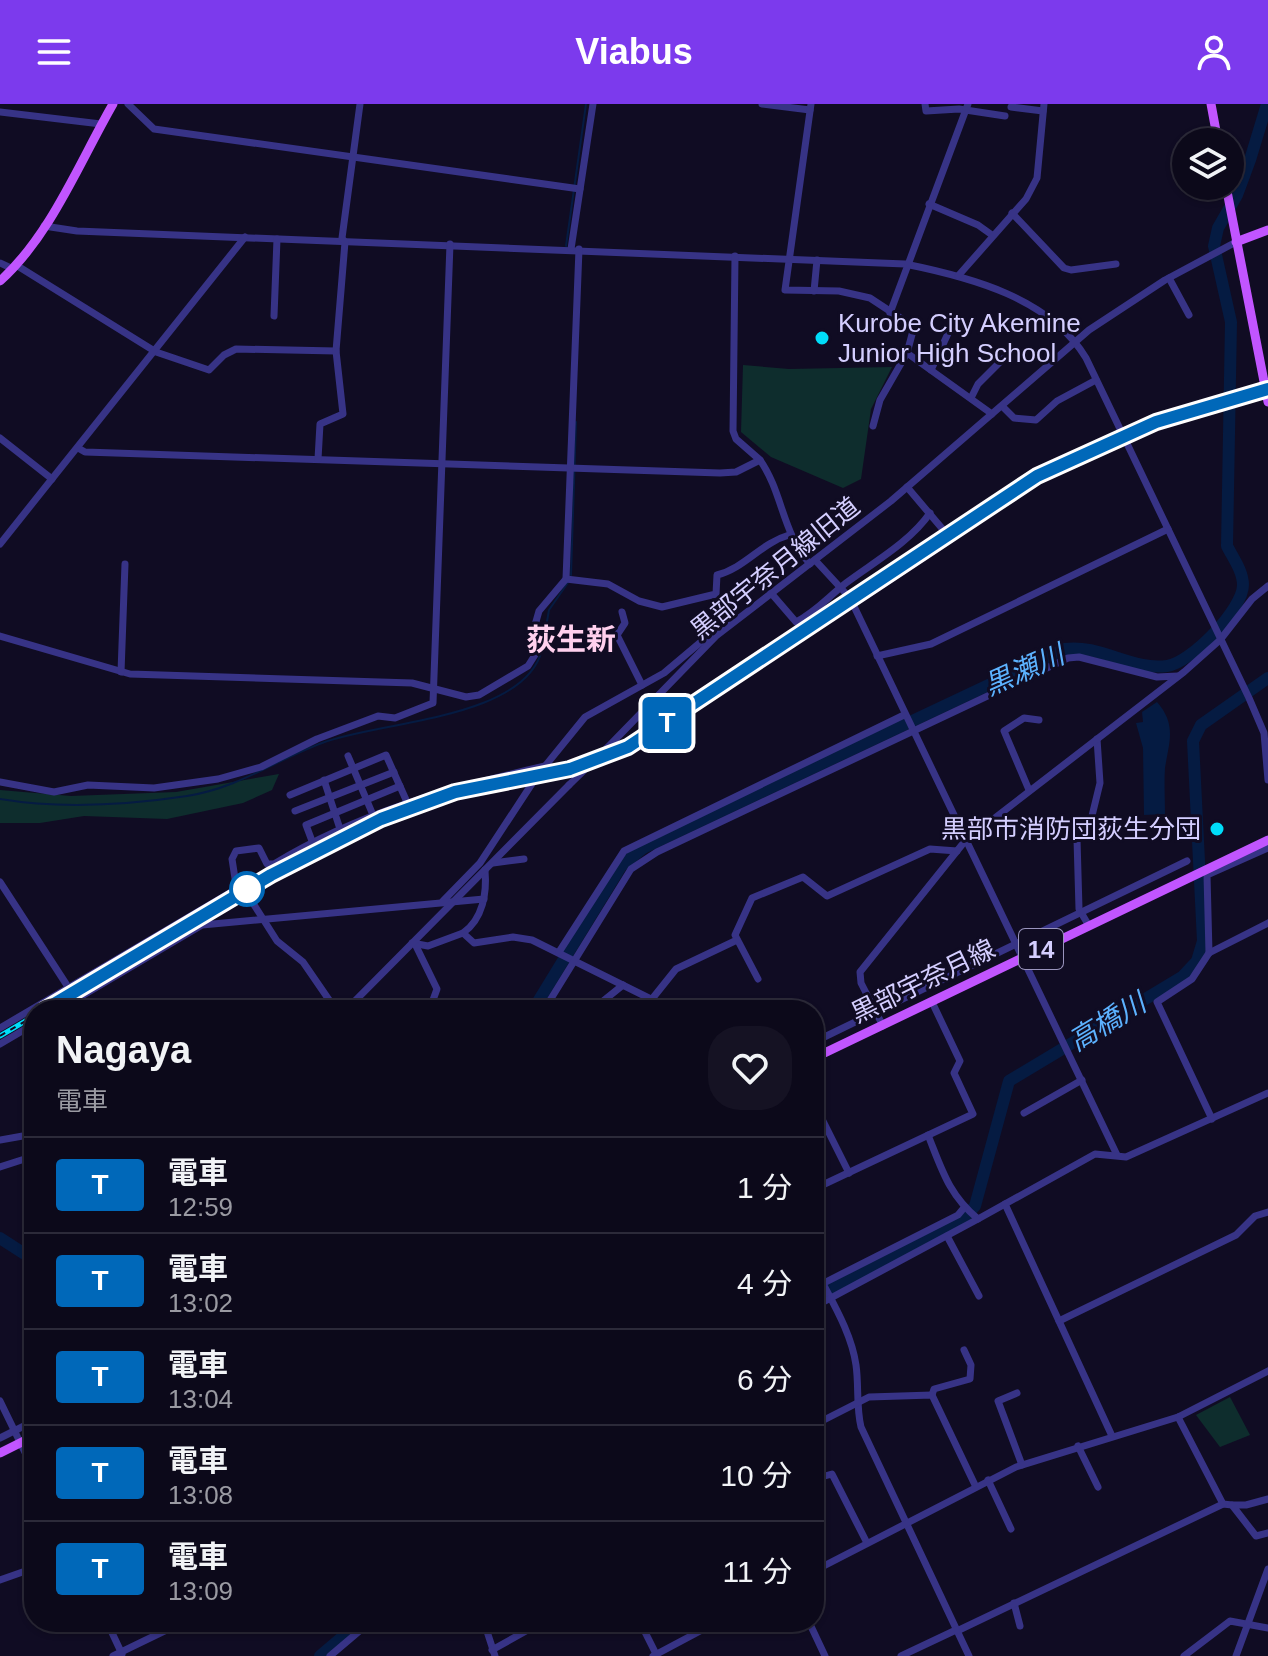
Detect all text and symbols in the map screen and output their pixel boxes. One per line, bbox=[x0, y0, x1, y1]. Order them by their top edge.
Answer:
icon: menu bbox=[32, 30, 76, 74]
icon: person bbox=[1192, 30, 1236, 74]
text: Viabus bbox=[575, 31, 693, 72]
map controls bbox=[1172, 128, 1244, 200]
button: layers bbox=[1172, 128, 1244, 200]
place label: Kurobe City Akemine Junior High School bbox=[838, 308, 1081, 368]
marker: Kurobe City Akemine Junior High School bbox=[813, 329, 831, 347]
street label: 黒部宇奈月線旧道 bbox=[685, 491, 865, 645]
district label: 荻生新 bbox=[526, 623, 616, 656]
water label: 黒瀬川 bbox=[979, 638, 1071, 701]
line badge: T bbox=[641, 697, 693, 749]
text: T bbox=[658, 707, 676, 738]
place label: 黒部市消防団荻生分団 bbox=[941, 814, 1201, 844]
marker: 黒部市消防団荻生分団 bbox=[1208, 820, 1226, 838]
unlabelled marker bbox=[230, 872, 264, 906]
road number: 14 bbox=[1019, 929, 1063, 969]
street label: 黒部宇奈月線 bbox=[846, 933, 1000, 1029]
water label: 高橋川 bbox=[1063, 986, 1154, 1057]
button: heart bbox=[708, 1026, 792, 1110]
text: Nagaya bbox=[56, 1029, 191, 1071]
text: 電車 bbox=[56, 1086, 108, 1116]
text: 電車 bbox=[168, 1156, 228, 1189]
text: T bbox=[91, 1169, 109, 1200]
text: 1 分 bbox=[737, 1171, 792, 1204]
text: 12:59 bbox=[168, 1192, 233, 1222]
text: 電車 bbox=[168, 1252, 228, 1285]
text: T bbox=[91, 1265, 109, 1296]
text: 4 分 bbox=[737, 1267, 792, 1300]
text: 13:02 bbox=[168, 1288, 233, 1318]
text: 電車 bbox=[168, 1348, 228, 1381]
text: T bbox=[91, 1361, 109, 1392]
text: 6 分 bbox=[737, 1363, 792, 1396]
text: 13:04 bbox=[168, 1384, 233, 1414]
text: 電車 bbox=[168, 1444, 228, 1477]
text: T bbox=[91, 1457, 109, 1488]
text: 10 分 bbox=[720, 1459, 792, 1492]
text: 13:08 bbox=[168, 1480, 233, 1510]
text: 電車 bbox=[168, 1540, 228, 1573]
text: T bbox=[91, 1553, 109, 1584]
text: 11 分 bbox=[723, 1555, 792, 1588]
text: 13:09 bbox=[168, 1576, 233, 1606]

